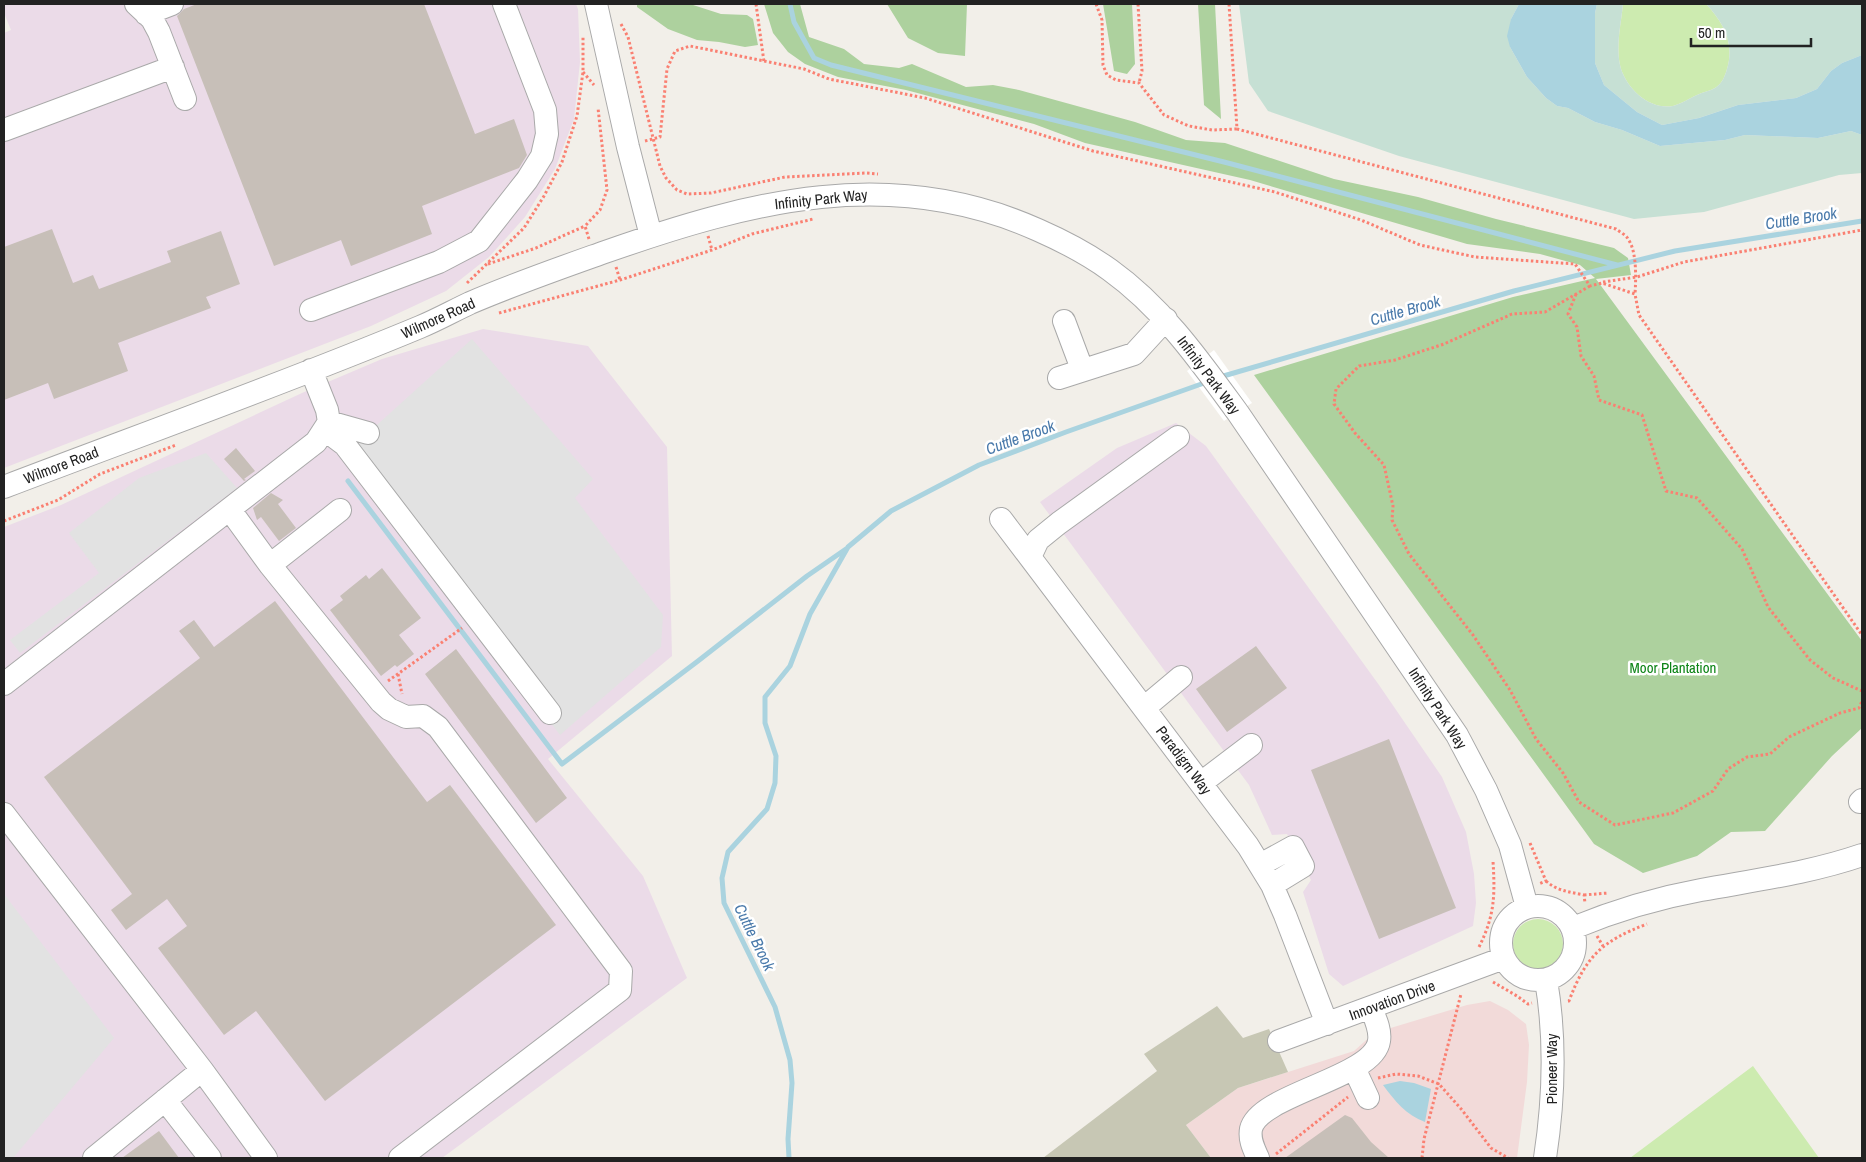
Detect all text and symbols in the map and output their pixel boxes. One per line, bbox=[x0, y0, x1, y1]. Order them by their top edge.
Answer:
scale bar bbox=[1691, 15, 1811, 47]
text: 50 m bbox=[1698, 22, 1725, 43]
street label: Infinity Park Way bbox=[774, 184, 869, 214]
water label: Cuttle Brook bbox=[1764, 201, 1839, 235]
water label: Cuttle Brook bbox=[1367, 289, 1443, 331]
street label: Wilmore Road bbox=[398, 292, 478, 344]
street label: Infinity Park Way bbox=[1173, 331, 1246, 419]
water label: Cuttle Brook bbox=[982, 414, 1058, 460]
street label: Wilmore Road bbox=[21, 441, 101, 489]
park label: Moor Plantation bbox=[1630, 657, 1716, 678]
street label: Infinity Park Way bbox=[1404, 663, 1473, 754]
street label: Paradigm Way bbox=[1151, 721, 1217, 799]
water label: Cuttle Brook bbox=[729, 900, 781, 975]
street label: Innovation Drive bbox=[1346, 975, 1438, 1025]
street label: Pioneer Way bbox=[1541, 1033, 1562, 1104]

